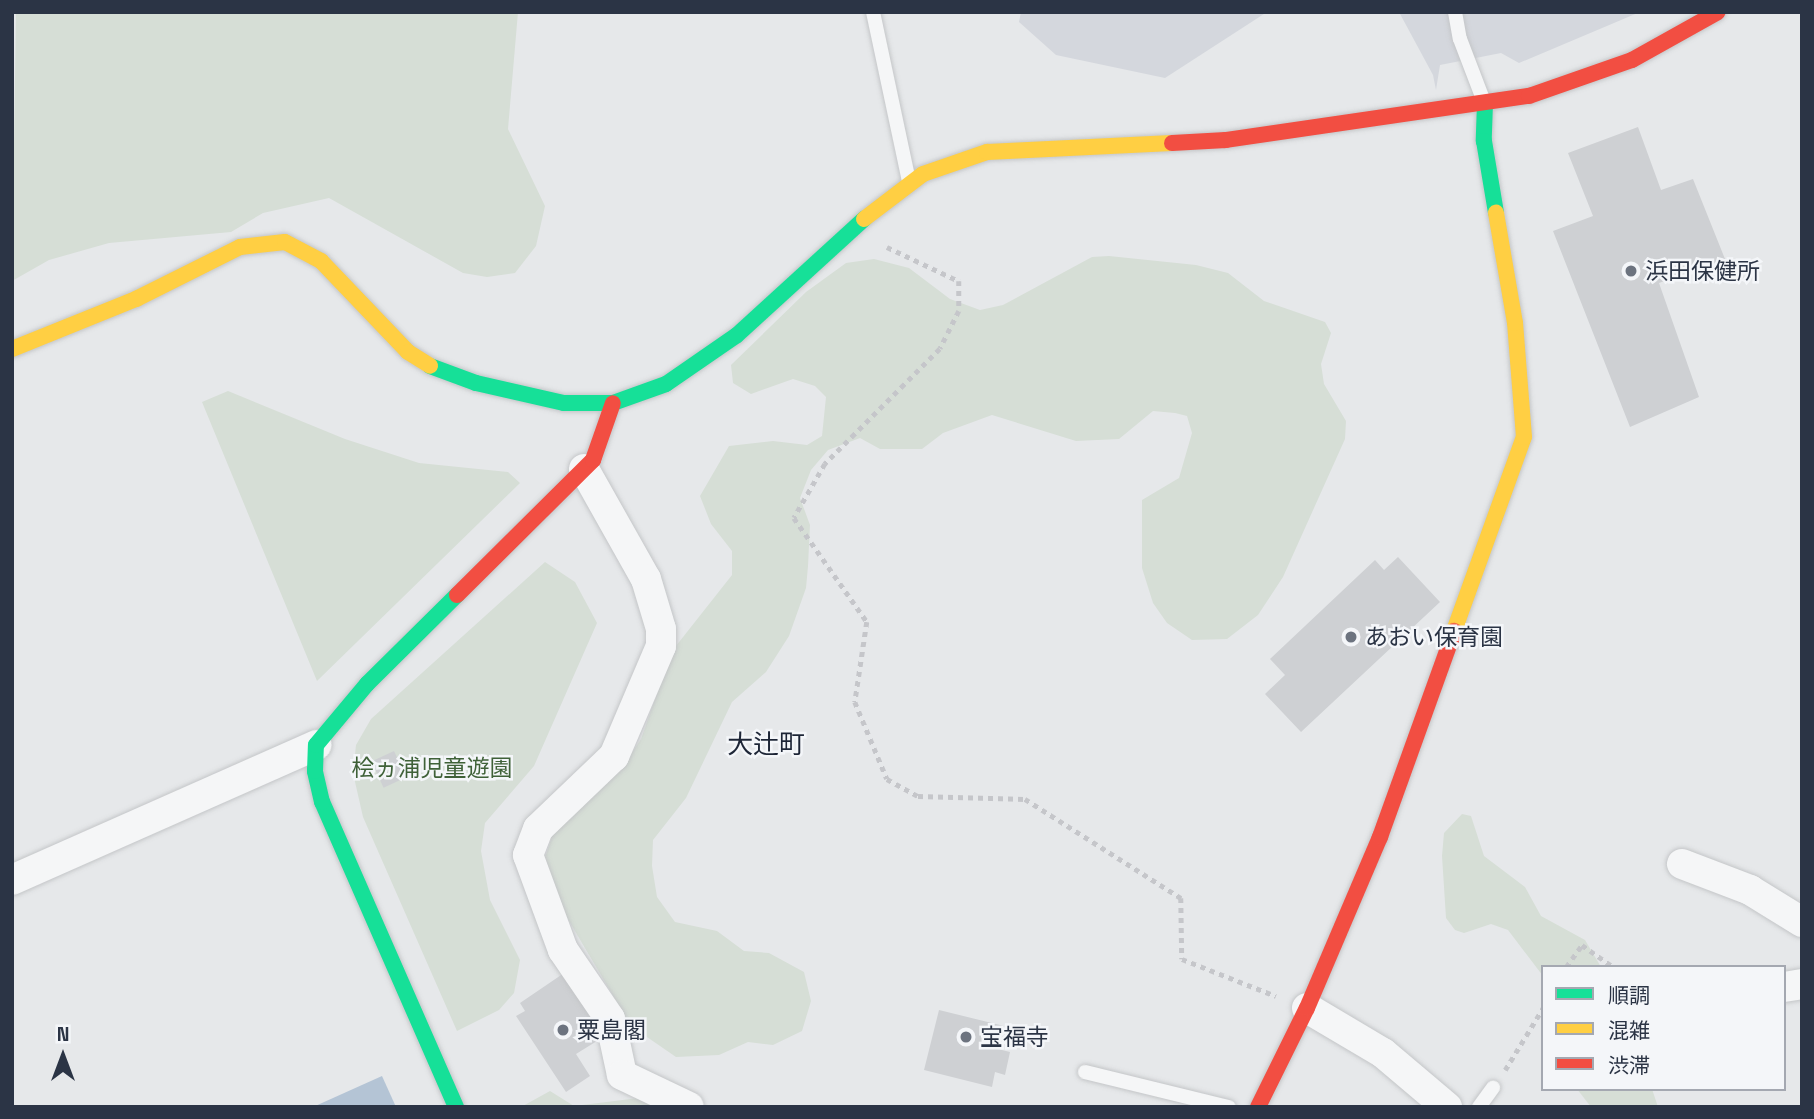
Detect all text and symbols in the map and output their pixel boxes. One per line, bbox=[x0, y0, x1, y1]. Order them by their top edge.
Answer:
place label: 浜田保健所 bbox=[1645, 257, 1760, 285]
marker: 浜田保健所 bbox=[1623, 263, 1639, 279]
place label: あおい保育園 bbox=[1365, 623, 1503, 651]
marker: あおい保育園 bbox=[1343, 629, 1359, 645]
district label: 大辻町 bbox=[727, 729, 805, 761]
park label: 桧ヵ浦児童遊園 bbox=[352, 754, 512, 782]
legend bbox=[1541, 965, 1786, 1091]
text: 順調 bbox=[1608, 982, 1650, 1009]
place label: 粟島閣 bbox=[577, 1016, 646, 1044]
text: 混雑 bbox=[1608, 1017, 1650, 1044]
north arrow bbox=[28, 1021, 98, 1091]
text: N bbox=[57, 1022, 69, 1047]
marker: 粟島閣 bbox=[555, 1022, 571, 1038]
place label: 宝福寺 bbox=[980, 1023, 1049, 1051]
marker: 宝福寺 bbox=[958, 1029, 974, 1045]
text: 渋滞 bbox=[1608, 1052, 1650, 1079]

